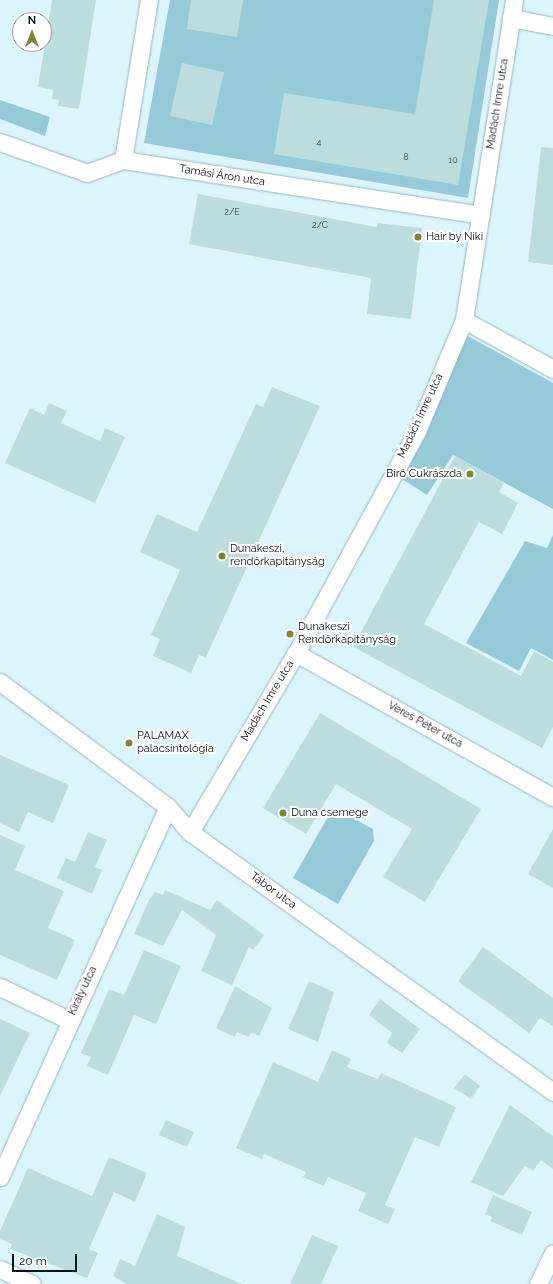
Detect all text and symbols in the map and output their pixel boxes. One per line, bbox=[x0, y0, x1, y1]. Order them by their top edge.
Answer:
north arrow bbox=[12, 12, 52, 52]
text: N bbox=[28, 14, 36, 27]
street label: Madách Imre utca bbox=[484, 58, 512, 150]
house number: 4 bbox=[317, 137, 321, 147]
house number: 8 bbox=[403, 152, 409, 162]
house number: 10 bbox=[448, 155, 458, 165]
street label: Tamási Áron utca bbox=[178, 163, 266, 189]
house number: 2/E bbox=[224, 207, 240, 217]
house number: 2/C bbox=[312, 220, 328, 230]
place label: Hair by Niki bbox=[426, 230, 484, 244]
marker: Hair by Niki bbox=[413, 232, 423, 242]
street label: Madách Imre utca bbox=[396, 372, 446, 460]
place label: Bíró Cukrászda bbox=[386, 467, 462, 481]
marker: Bíró Cukrászda bbox=[465, 469, 475, 479]
place label: Dunakeszi, rendőrkapitányság bbox=[230, 543, 325, 569]
marker: Dunakeszi, rendőrkapitányság bbox=[217, 551, 227, 561]
place label: Dunakeszi Rendőrkapitányság bbox=[298, 621, 396, 647]
marker: Dunakeszi Rendőrkapitányság bbox=[285, 629, 295, 639]
street label: Madách Imre utca bbox=[239, 658, 297, 744]
street label: Veres Péter utca bbox=[385, 699, 465, 751]
place label: PALAMAX palacsintológia bbox=[137, 730, 214, 756]
marker: PALAMAX palacsintológia bbox=[124, 738, 134, 748]
place label: Duna csemege bbox=[291, 806, 368, 820]
marker: Duna csemege bbox=[278, 808, 288, 818]
street label: Tábor utca bbox=[247, 870, 299, 912]
street label: Király utca bbox=[66, 964, 100, 1018]
scale bar bbox=[14, 1246, 79, 1272]
text: 20 m bbox=[19, 1254, 47, 1268]

